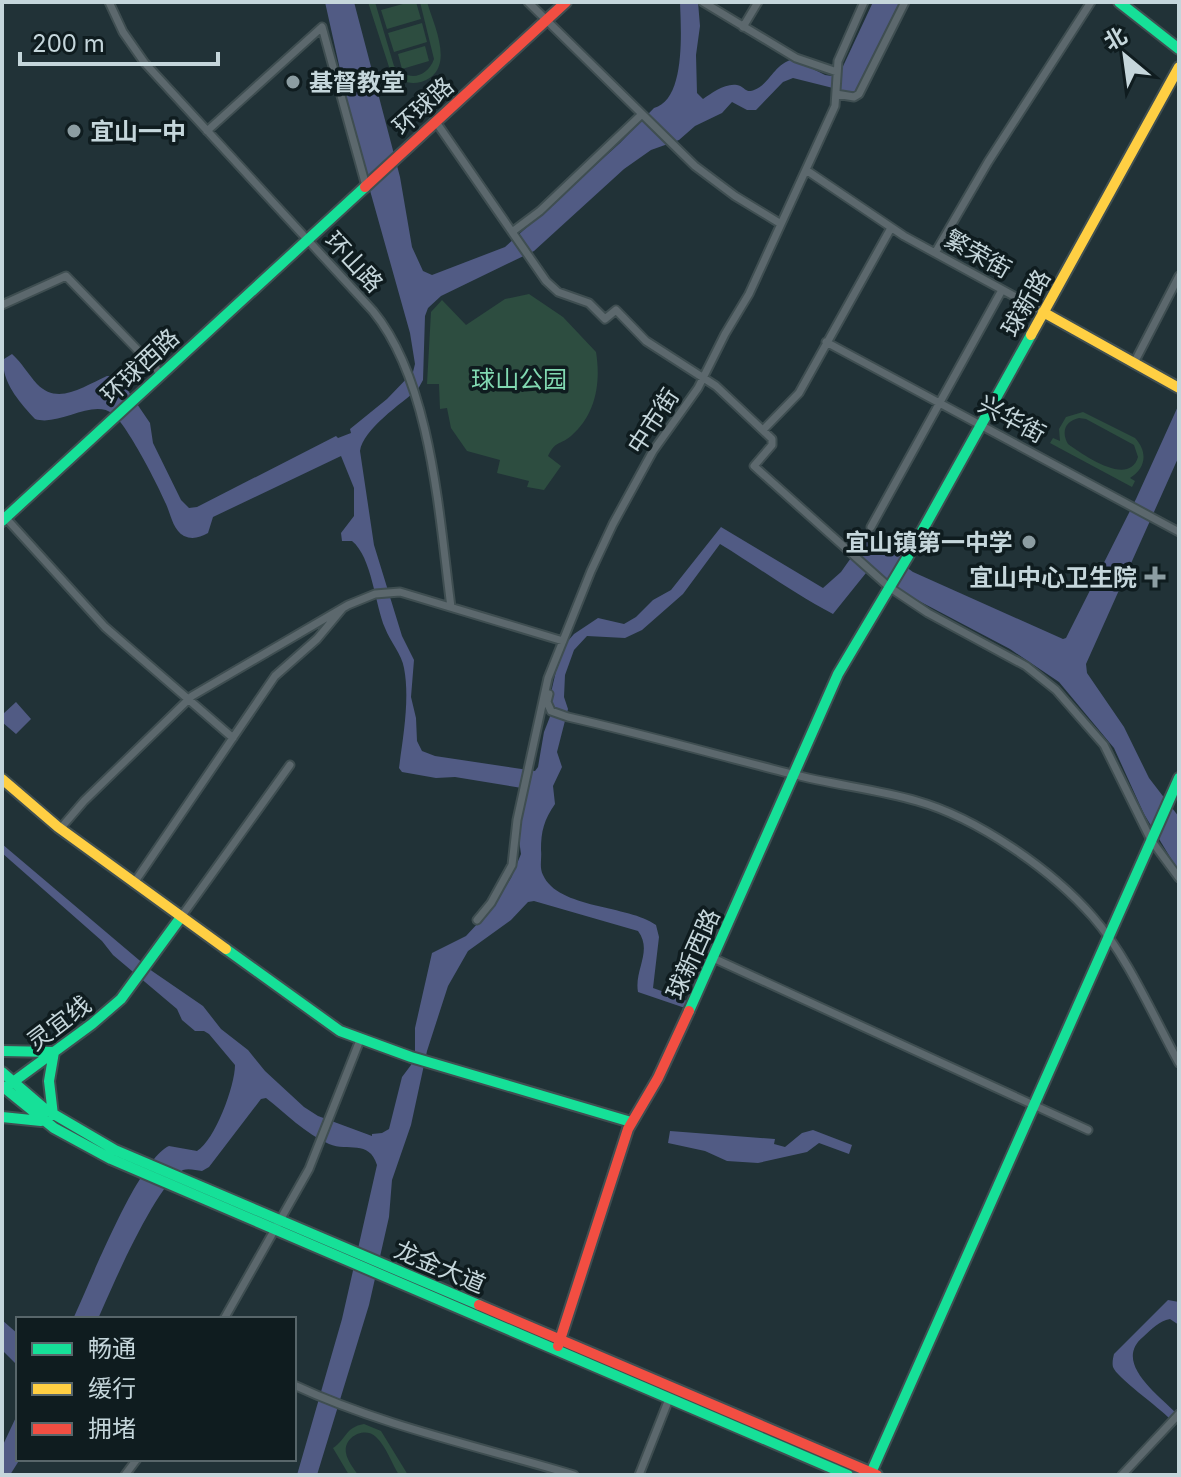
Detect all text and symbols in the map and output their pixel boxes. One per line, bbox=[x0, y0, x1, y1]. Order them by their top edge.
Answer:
scale bar bbox=[20, 16, 218, 66]
north arrow bbox=[1085, 16, 1165, 96]
text: 北 bbox=[1099, 22, 1131, 55]
text: 200 m bbox=[32, 29, 105, 58]
place label: 基督教堂 bbox=[309, 68, 405, 97]
street label: 环球路 bbox=[387, 71, 459, 141]
marker: 基督教堂 bbox=[284, 73, 302, 91]
place label: 宜山一中 bbox=[90, 117, 186, 146]
marker: 宜山一中 bbox=[65, 122, 83, 140]
street label: 繁荣街 bbox=[939, 224, 1017, 284]
street label: 环山路 bbox=[319, 226, 389, 298]
street label: 球新路 bbox=[995, 265, 1057, 341]
street label: 环球西路 bbox=[95, 323, 185, 409]
park label: 球山公园 bbox=[471, 365, 567, 394]
street label: 中市街 bbox=[621, 383, 685, 459]
street label: 兴华街 bbox=[973, 389, 1051, 449]
place label: 宜山镇第一中学 bbox=[845, 528, 1013, 557]
marker: 宜山镇第一中学 bbox=[1020, 533, 1038, 551]
place label: 宜山中心卫生院 bbox=[969, 563, 1137, 592]
marker: 宜山中心卫生院 bbox=[1144, 566, 1166, 588]
street label: 球新西路 bbox=[660, 904, 726, 1004]
street label: 灵宜线 bbox=[22, 990, 96, 1056]
street label: 龙金大道 bbox=[390, 1235, 490, 1299]
legend bbox=[16, 1317, 296, 1461]
text: 畅通 bbox=[88, 1334, 136, 1363]
text: 缓行 bbox=[88, 1374, 136, 1403]
text: 拥堵 bbox=[88, 1414, 136, 1443]

